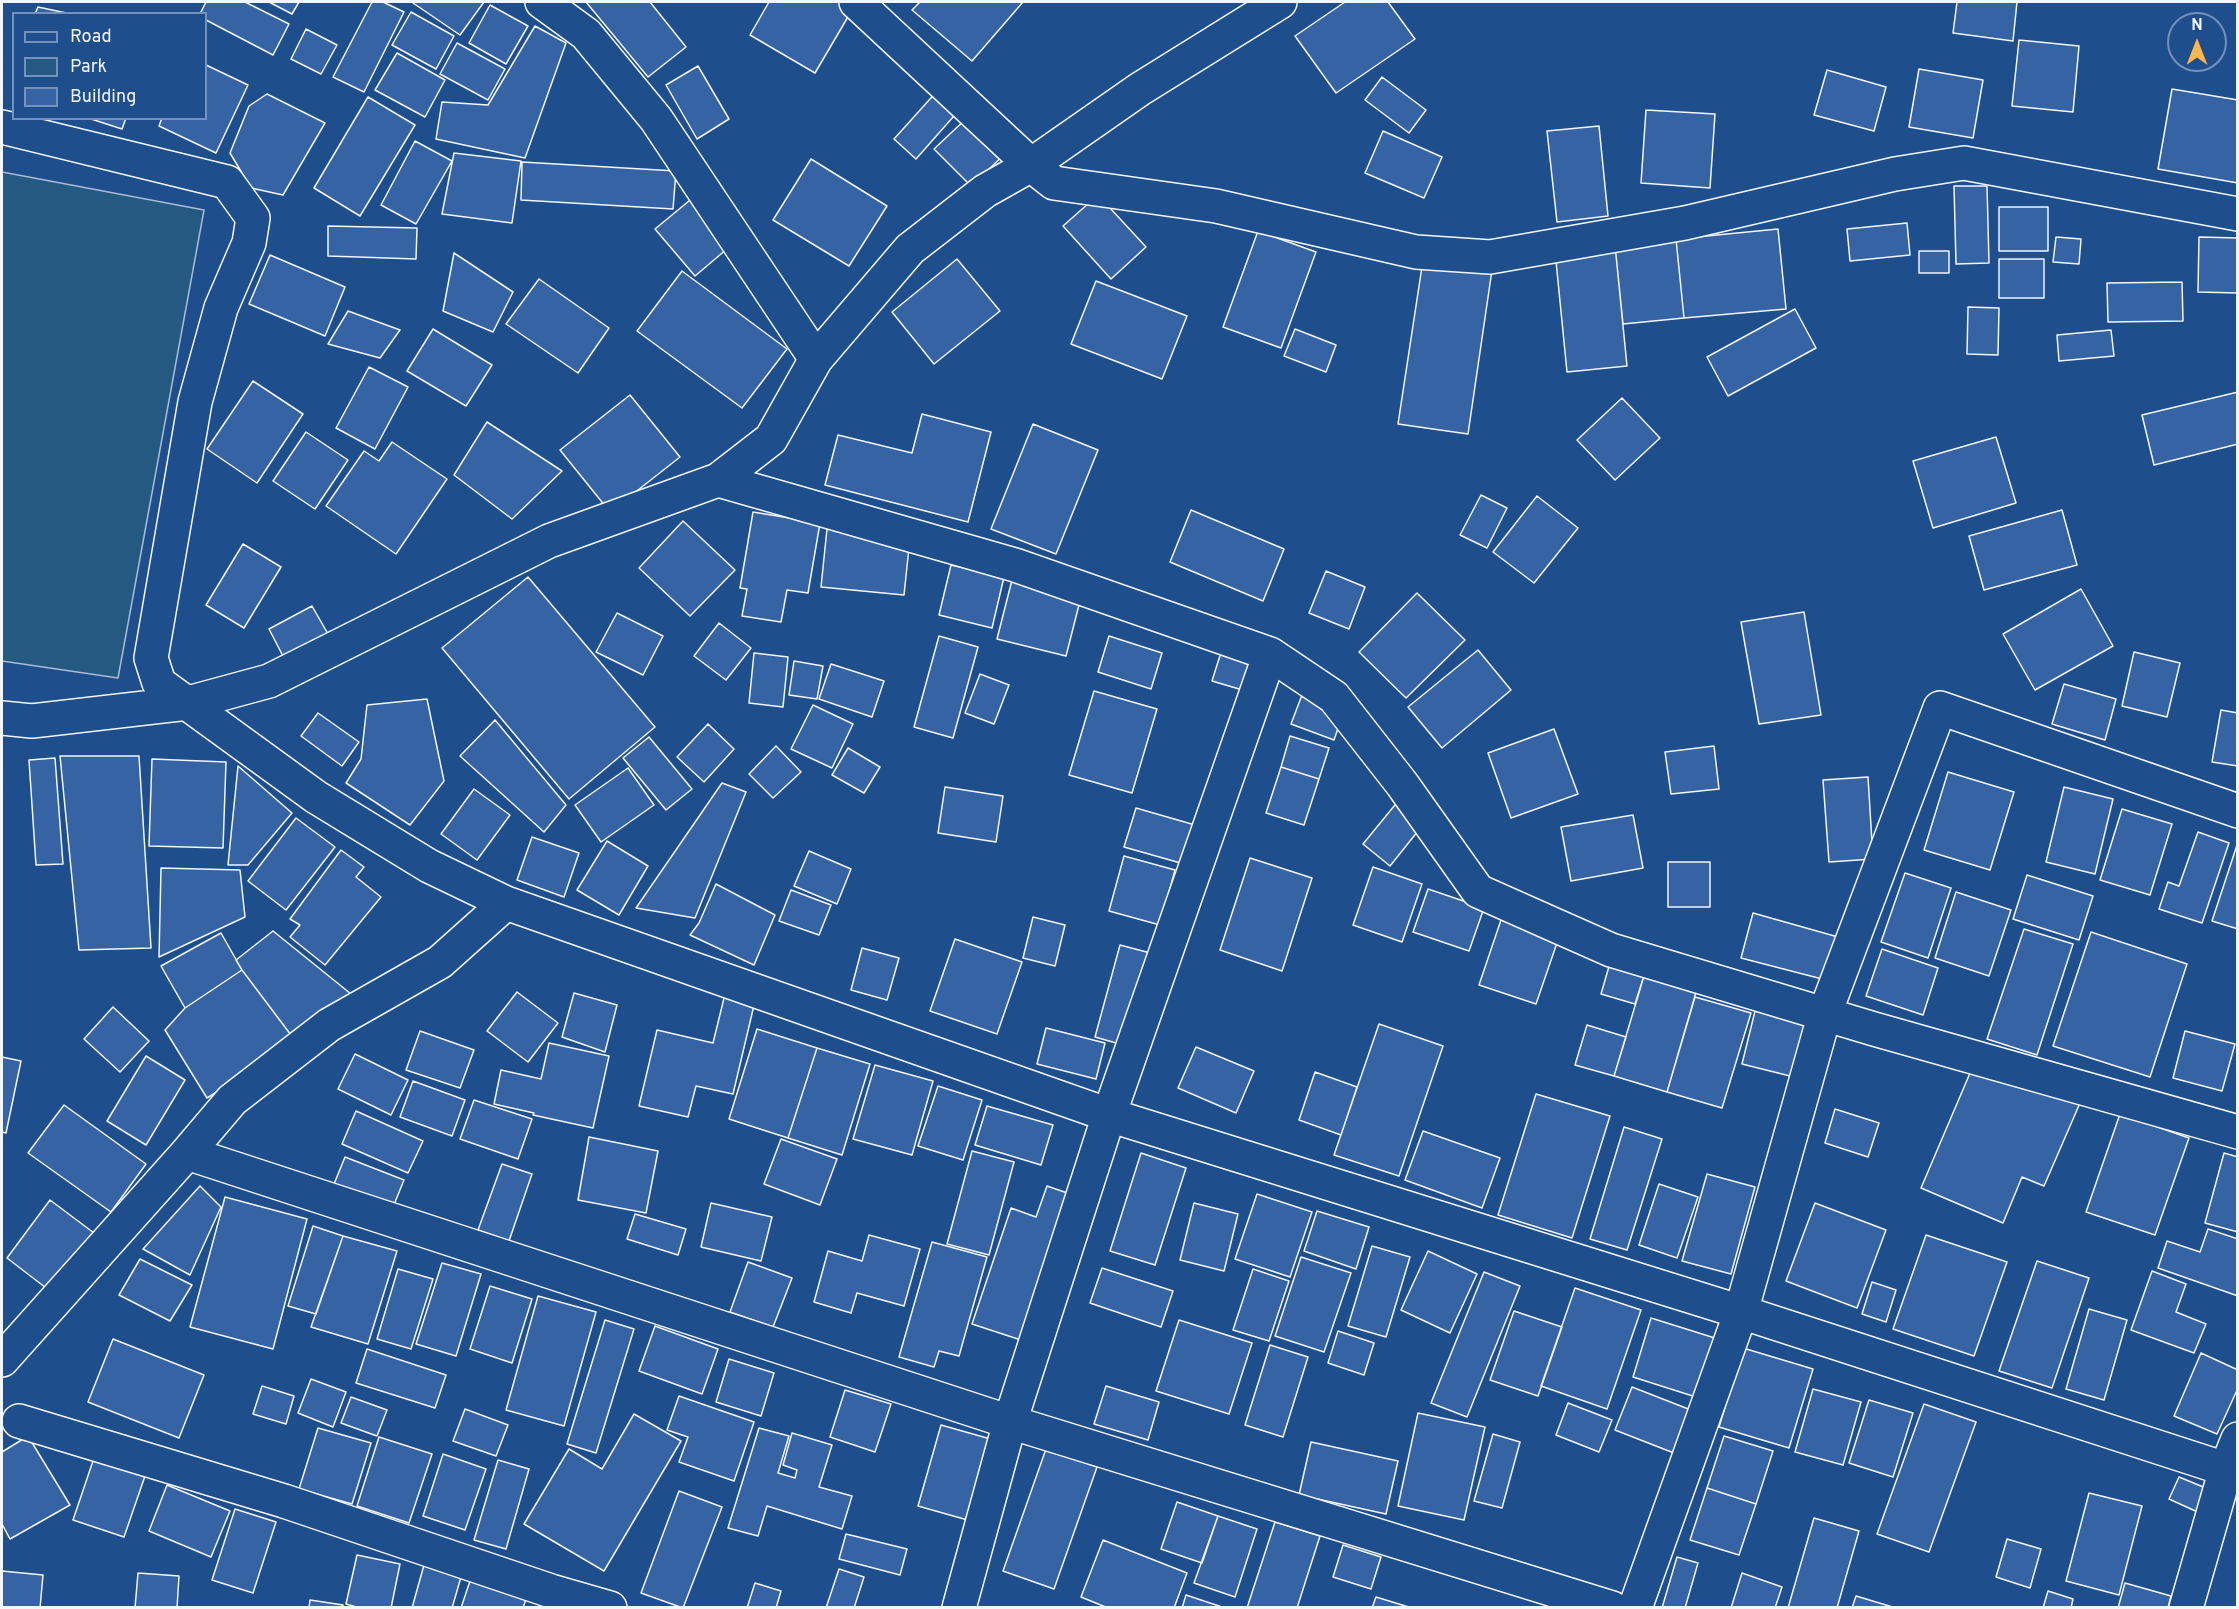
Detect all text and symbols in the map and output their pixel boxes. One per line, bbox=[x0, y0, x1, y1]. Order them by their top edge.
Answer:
legend bbox=[12, 12, 207, 120]
north arrow bbox=[2167, 12, 2227, 72]
text: N bbox=[2191, 16, 2203, 36]
text: Road bbox=[70, 26, 112, 49]
text: Park bbox=[70, 56, 107, 79]
text: Building bbox=[70, 86, 136, 109]

